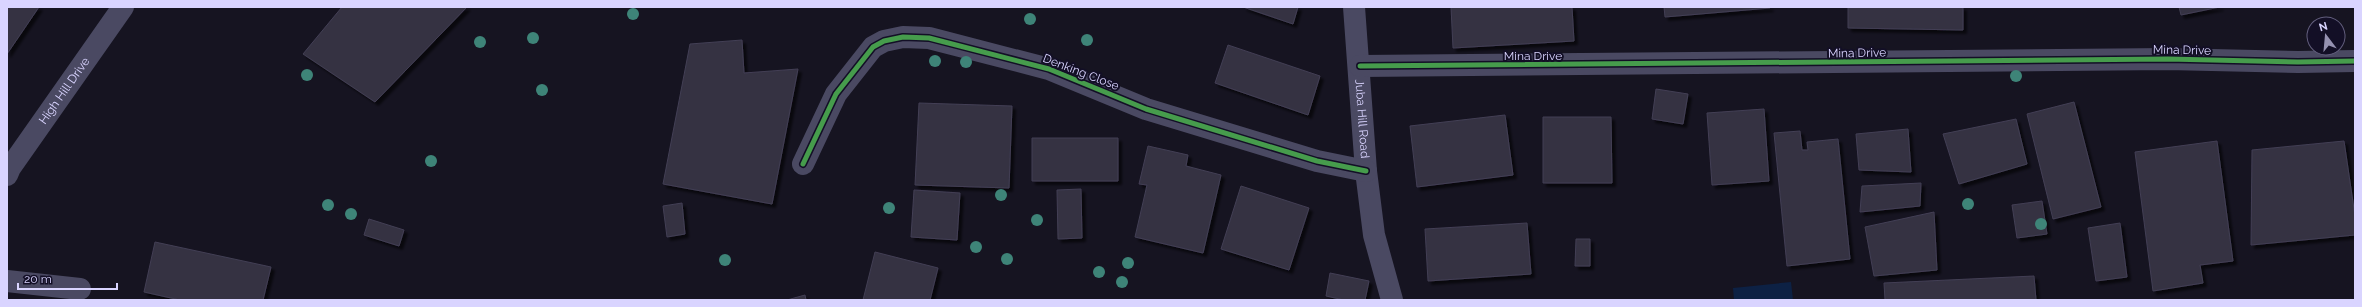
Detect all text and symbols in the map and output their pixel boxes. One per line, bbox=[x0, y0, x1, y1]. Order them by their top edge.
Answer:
north arrow bbox=[2306, 16, 2346, 56]
text: N bbox=[2318, 19, 2329, 34]
street label: Mina Drive bbox=[2153, 42, 2211, 58]
street label: Mina Drive bbox=[1828, 45, 1886, 61]
street label: Mina Drive bbox=[1504, 49, 1562, 63]
street label: Denking Close bbox=[1041, 51, 1121, 93]
street label: High Hill Drive bbox=[36, 55, 92, 127]
street label: Juba Hill Road bbox=[1352, 79, 1372, 159]
scale bar bbox=[18, 265, 117, 291]
text: 20 m bbox=[24, 272, 52, 286]

